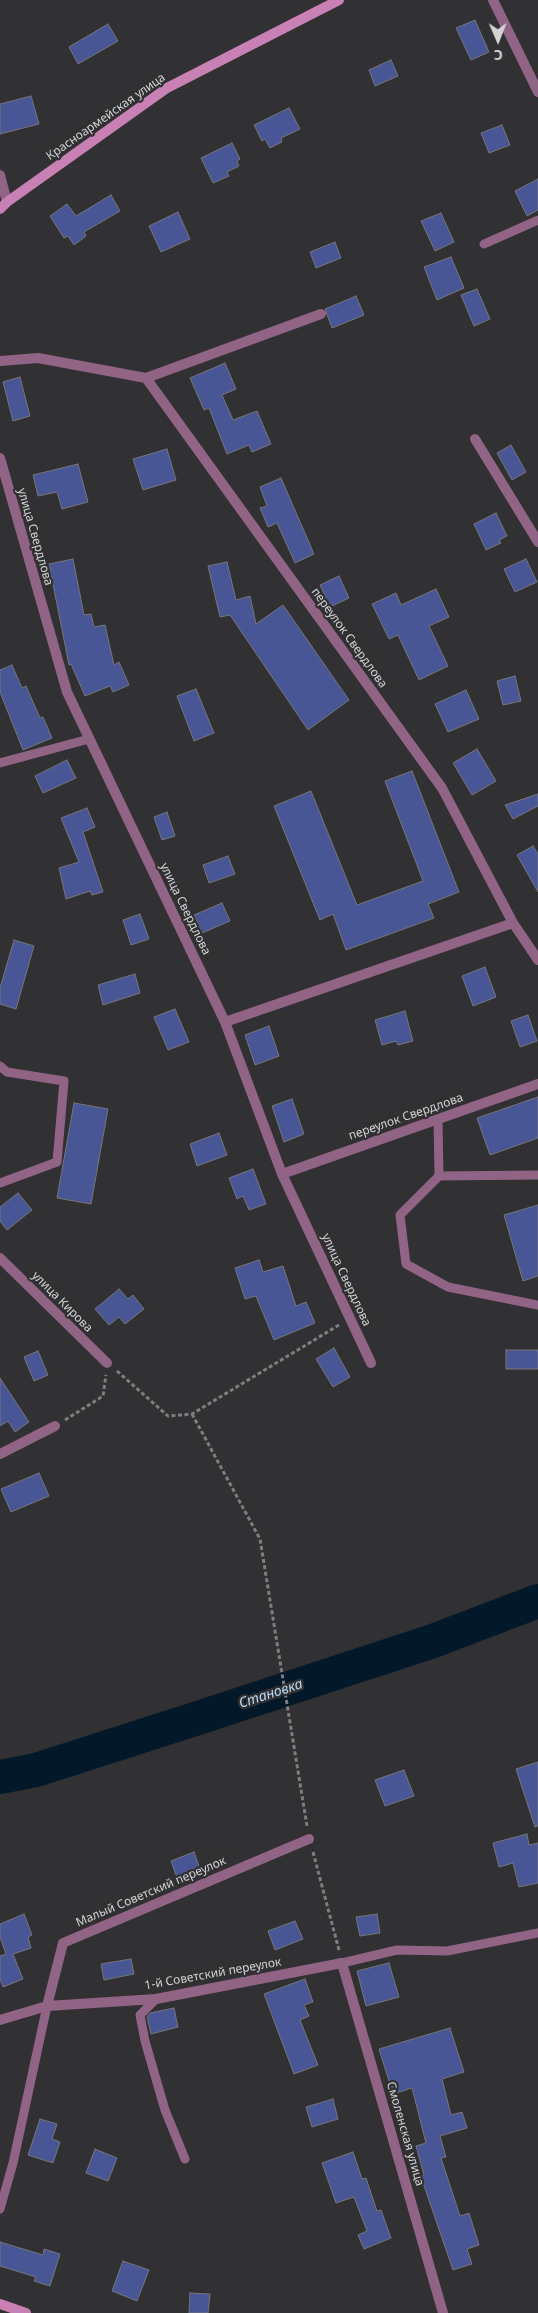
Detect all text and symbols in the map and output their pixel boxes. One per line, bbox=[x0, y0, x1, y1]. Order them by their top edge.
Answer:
north arrow bbox=[473, 15, 523, 65]
text: С bbox=[494, 46, 503, 65]
street label: Красноармейская улица bbox=[44, 70, 168, 164]
street label: улица Свердлова bbox=[14, 487, 56, 587]
street label: переулок Свердлова bbox=[308, 585, 390, 691]
street label: улица Свердлова bbox=[156, 861, 214, 957]
street label: переулок Свердлова bbox=[347, 1091, 465, 1143]
street label: улица Свердлова bbox=[318, 1231, 374, 1329]
street label: улица Кирова bbox=[29, 1269, 95, 1335]
water label: Становка bbox=[237, 1676, 305, 1712]
street label: Малый Советский переулок bbox=[74, 1854, 228, 1930]
street label: 1-й Советский переулок bbox=[143, 1955, 283, 1993]
street label: Смоленская улица bbox=[383, 2080, 427, 2188]

